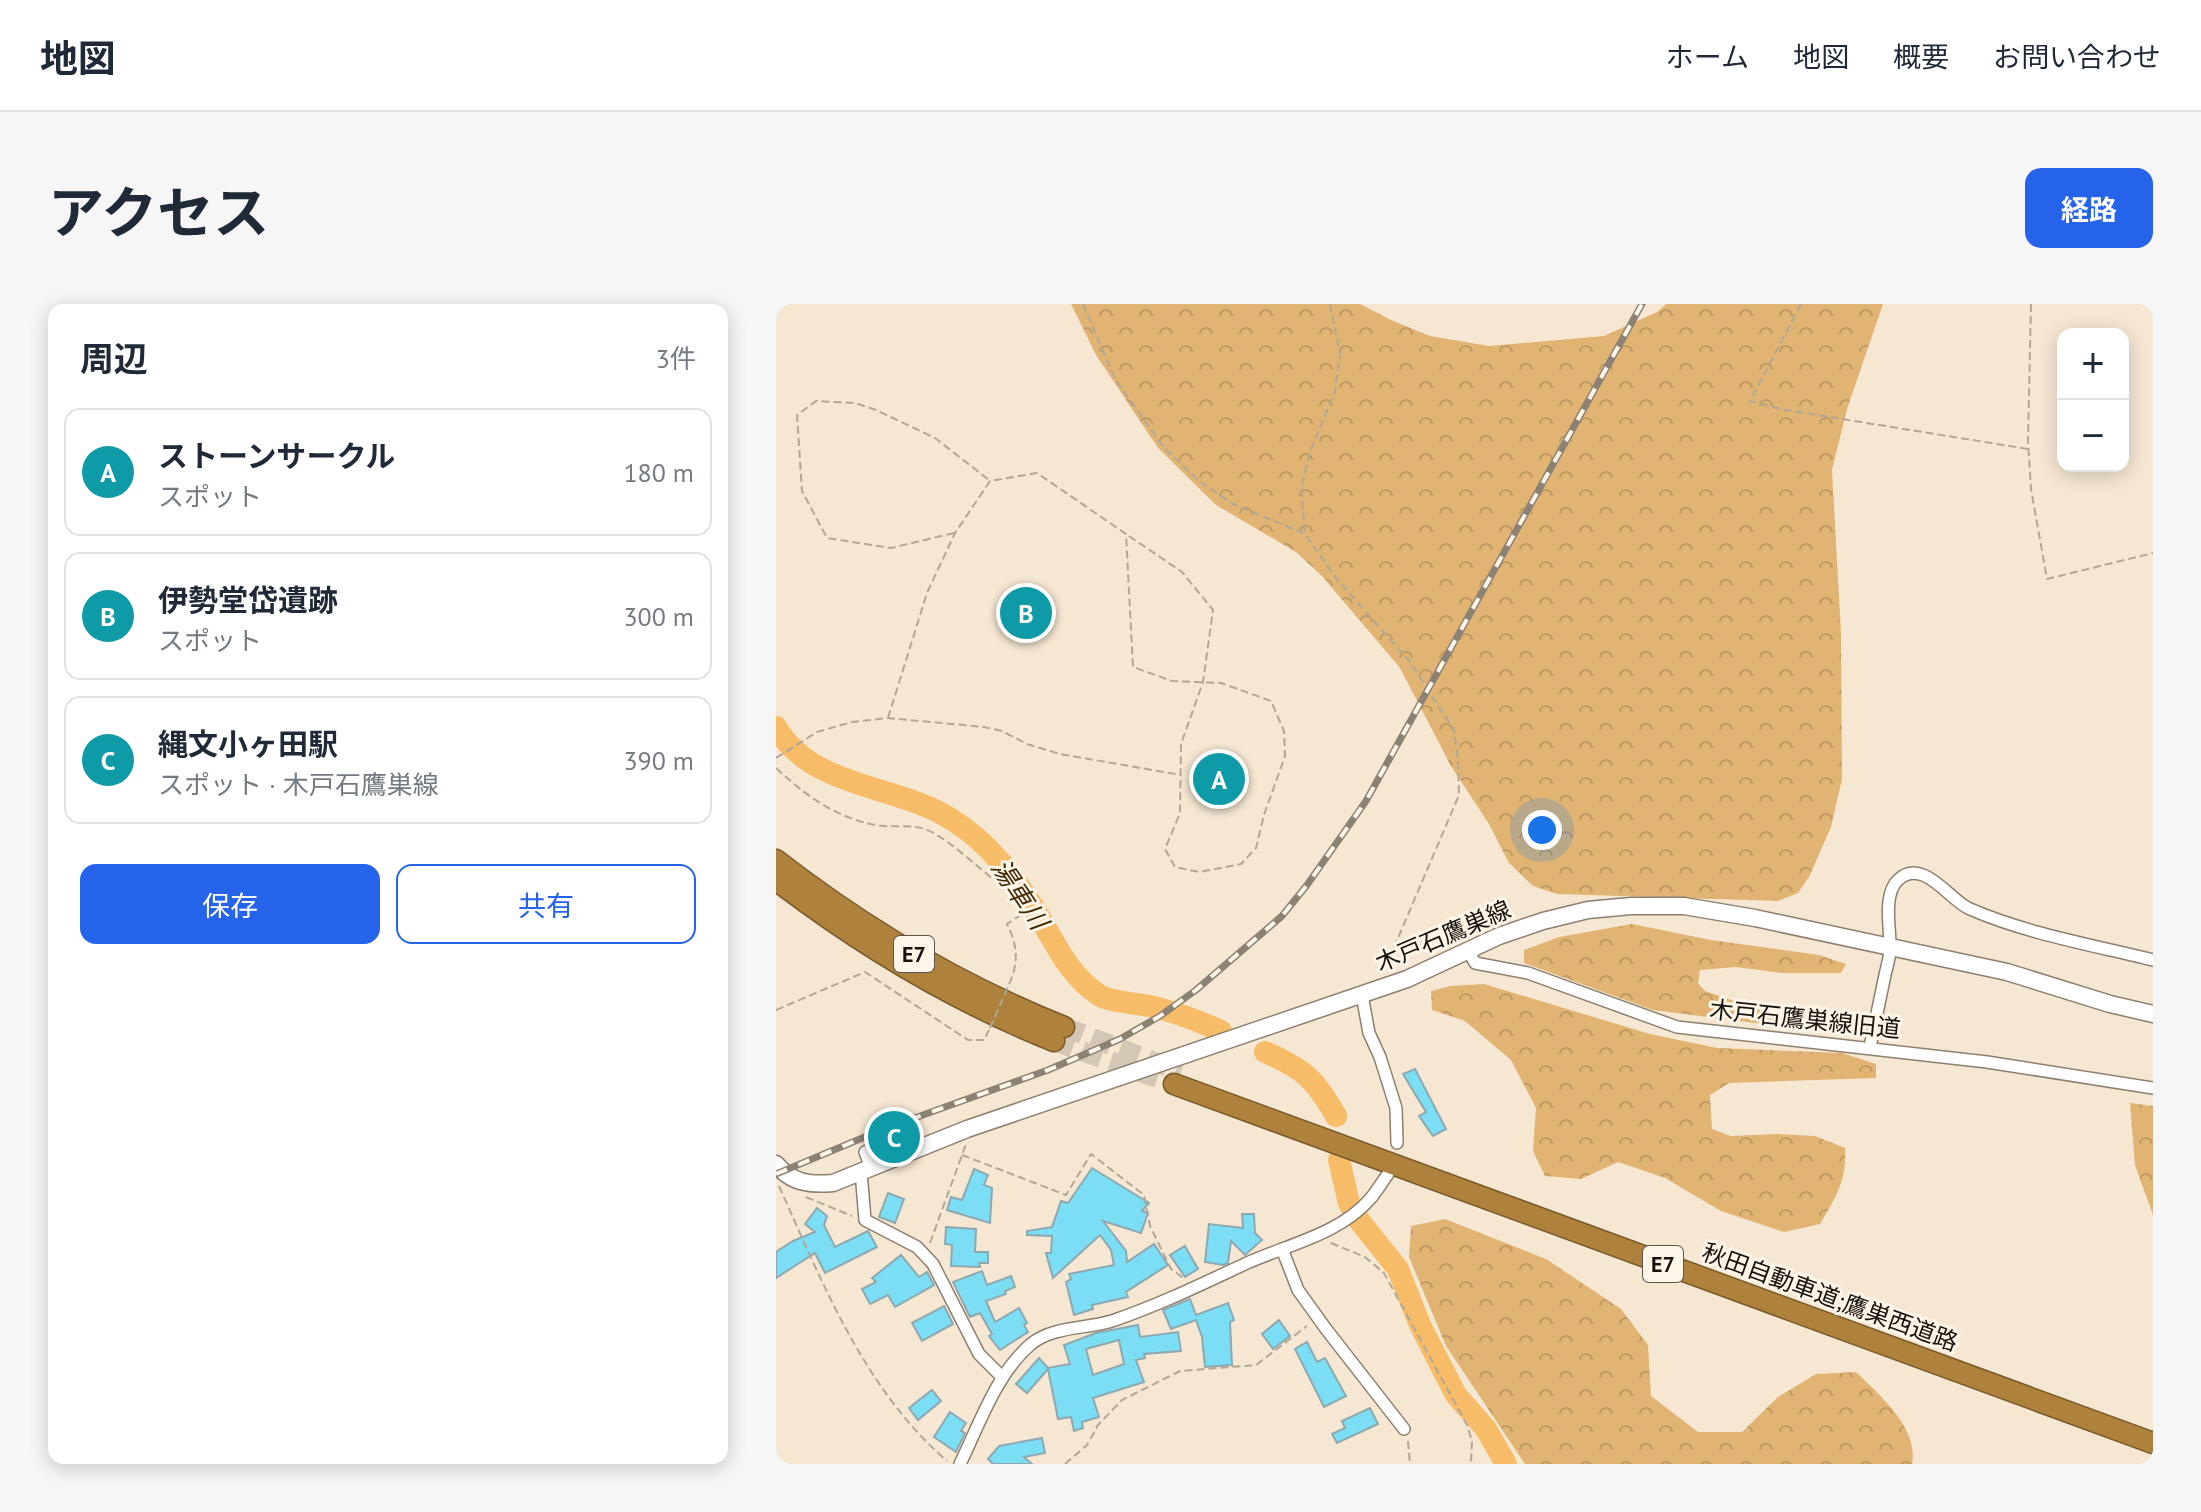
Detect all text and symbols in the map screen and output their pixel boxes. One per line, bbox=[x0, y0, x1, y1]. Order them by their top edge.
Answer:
text: 地図 bbox=[40, 33, 116, 82]
text: ホーム bbox=[1666, 38, 1749, 75]
text: 地図 bbox=[1793, 38, 1849, 75]
text: 概要 bbox=[1893, 38, 1949, 75]
text: お問い合わせ bbox=[1993, 38, 2161, 75]
button: 経路 bbox=[2025, 168, 2153, 248]
text: アクセス bbox=[48, 176, 269, 248]
map controls bbox=[2057, 328, 2129, 472]
button: + bbox=[2057, 328, 2129, 400]
text: 周辺 bbox=[80, 336, 148, 380]
text: 3件 bbox=[656, 342, 696, 375]
button: − bbox=[2057, 400, 2129, 472]
text: ストーンサークル bbox=[158, 436, 396, 475]
text: A bbox=[100, 456, 116, 489]
text: 180 m bbox=[623, 456, 694, 489]
text: スポット bbox=[158, 480, 262, 513]
text: 伊勢堂岱遺跡 bbox=[158, 580, 338, 619]
pin: B bbox=[1000, 583, 1052, 643]
text: B bbox=[100, 600, 116, 633]
text: 300 m bbox=[623, 600, 694, 633]
text: スポット bbox=[158, 624, 262, 657]
text: 縄文小ヶ田駅 bbox=[158, 724, 338, 763]
text: C bbox=[101, 744, 115, 777]
text: 390 m bbox=[623, 744, 694, 777]
pin: A bbox=[1193, 749, 1245, 809]
text: スポット · 木戸石鷹巣線 bbox=[158, 768, 439, 801]
your location bbox=[1522, 810, 1562, 850]
water label: 湯車川 bbox=[985, 852, 1057, 938]
button: 保存 bbox=[80, 864, 380, 944]
button: 共有 bbox=[396, 864, 696, 944]
street label: 木戸石鷹巣線 bbox=[1371, 894, 1515, 978]
road number: E7 bbox=[894, 936, 934, 972]
street label: 木戸石鷹巣線旧道 bbox=[1708, 994, 1902, 1044]
pin: C bbox=[868, 1107, 920, 1167]
street label: 秋田自動車道;鷹巣西道路 bbox=[1698, 1236, 1962, 1358]
road number: E7 bbox=[1643, 1246, 1683, 1282]

